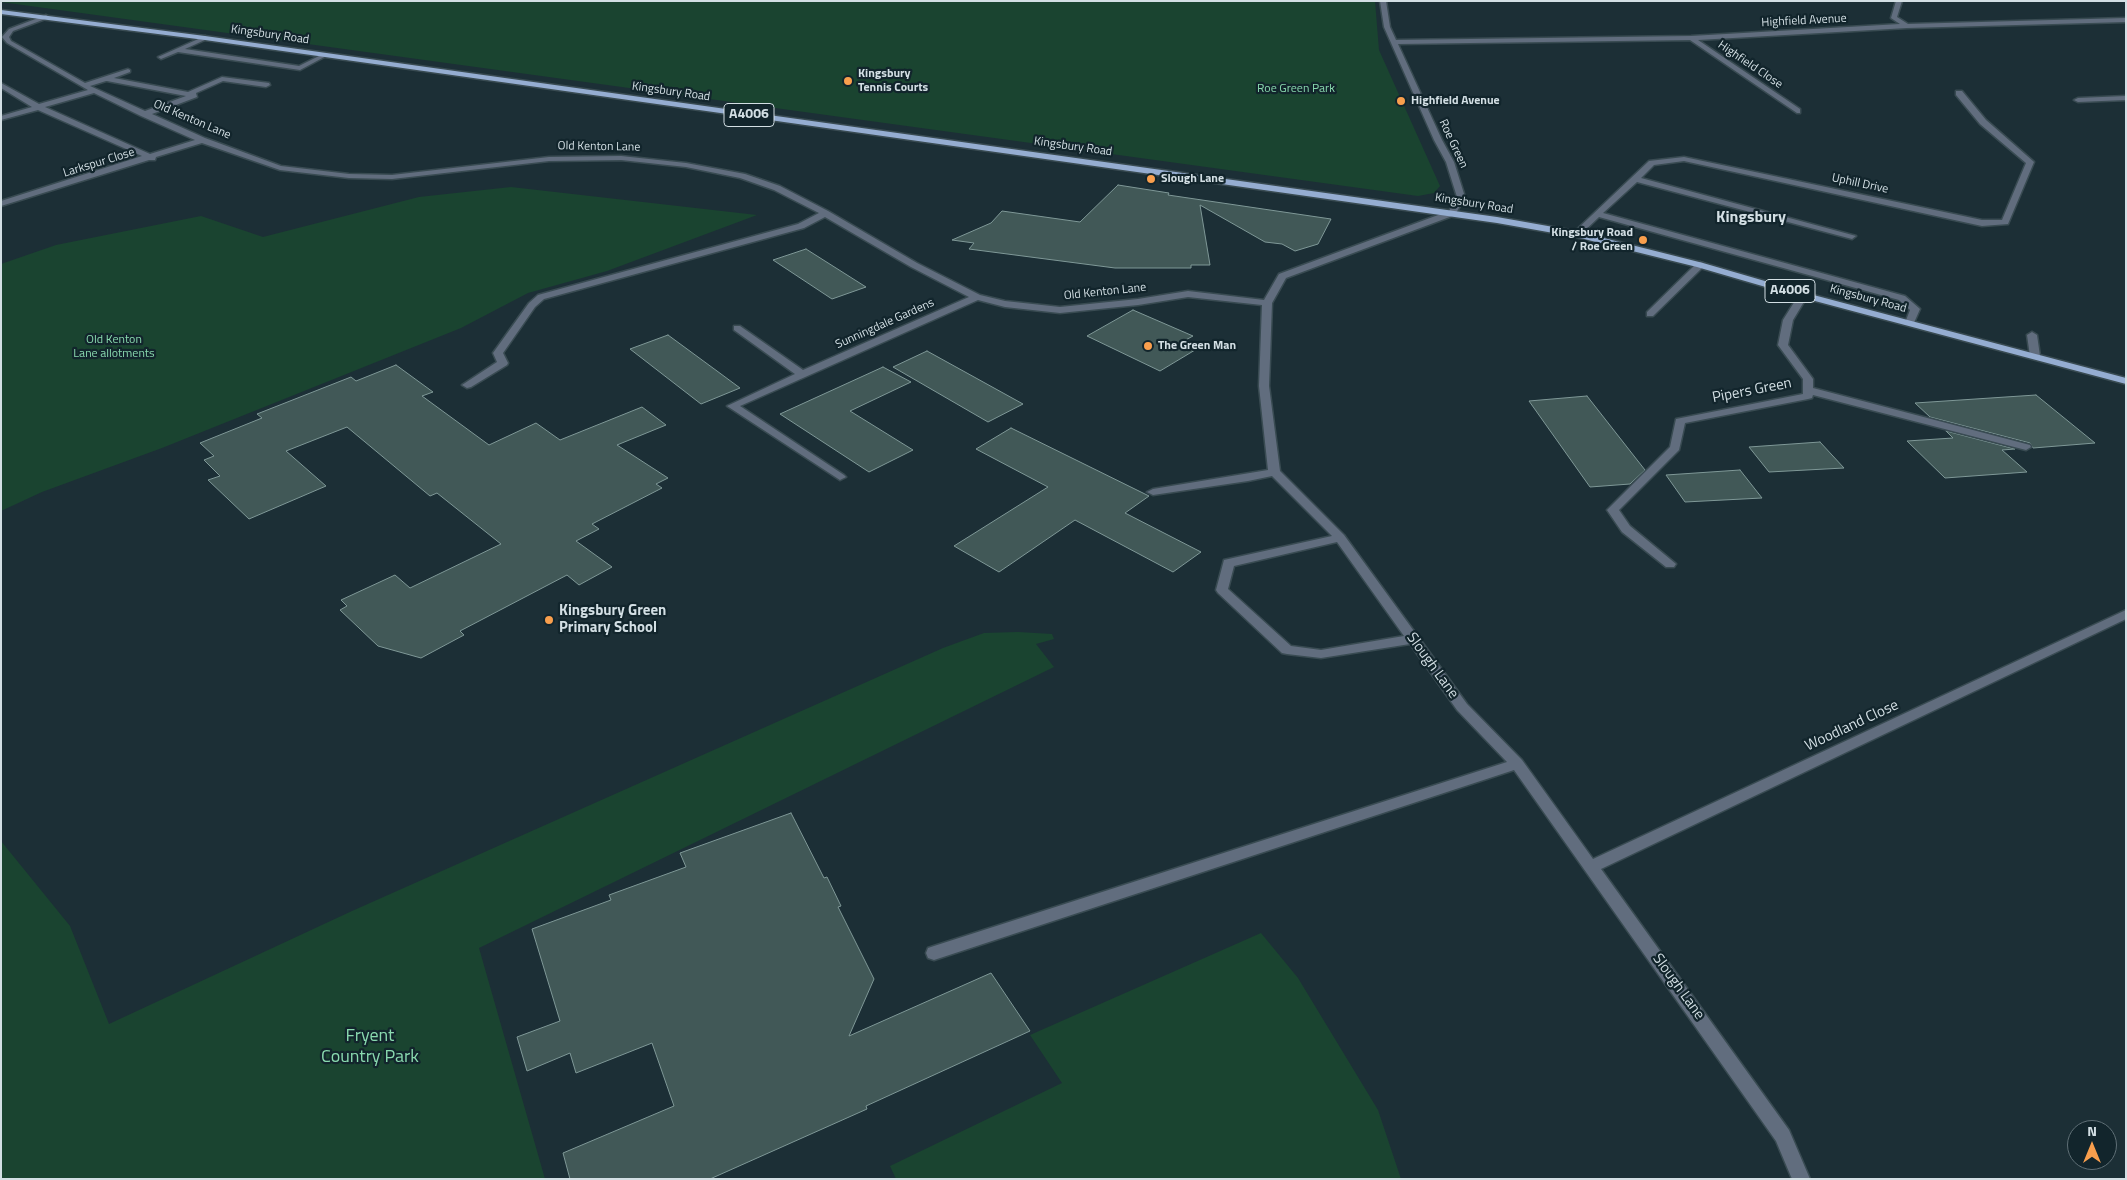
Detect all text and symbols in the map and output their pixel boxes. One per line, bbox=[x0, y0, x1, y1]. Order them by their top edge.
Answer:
street label: Highfield Avenue bbox=[1761, 12, 1847, 30]
street label: Kingsbury Road bbox=[230, 22, 310, 48]
street label: Highfield Close bbox=[1715, 38, 1785, 92]
place label: Kingsbury Tennis Courts bbox=[858, 67, 928, 95]
marker: Kingsbury Tennis Courts bbox=[842, 75, 854, 87]
street label: Kingsbury Road bbox=[631, 79, 711, 105]
park label: Roe Green Park bbox=[1257, 82, 1335, 96]
place label: Highfield Avenue bbox=[1411, 94, 1500, 108]
marker: Highfield Avenue bbox=[1395, 95, 1407, 107]
street label: Old Kenton Lane bbox=[151, 97, 233, 143]
road number: A4006 bbox=[724, 104, 774, 126]
street label: Roe Green bbox=[1435, 117, 1471, 171]
street label: Kingsbury Road bbox=[1033, 134, 1113, 160]
street label: Old Kenton Lane bbox=[558, 139, 640, 155]
street label: Larkspur Close bbox=[62, 145, 136, 181]
street label: Uphill Drive bbox=[1830, 171, 1890, 197]
place label: Slough Lane bbox=[1161, 172, 1224, 186]
marker: Slough Lane bbox=[1145, 173, 1157, 185]
street label: Kingsbury Road bbox=[1434, 191, 1514, 217]
district label: Kingsbury bbox=[1716, 208, 1786, 228]
place label: Kingsbury Road / Roe Green bbox=[1551, 226, 1633, 254]
marker: Kingsbury Road / Roe Green bbox=[1637, 234, 1649, 246]
road number: A4006 bbox=[1765, 280, 1815, 302]
street label: Old Kenton Lane bbox=[1063, 281, 1147, 303]
street label: Kingsbury Road bbox=[1828, 282, 1908, 316]
street label: Sunningdale Gardens bbox=[833, 296, 937, 352]
park label: Old Kenton Lane allotments bbox=[73, 333, 155, 361]
place label: The Green Man bbox=[1158, 339, 1236, 353]
marker: The Green Man bbox=[1142, 340, 1154, 352]
street label: Pipers Green bbox=[1711, 374, 1793, 408]
place label: Kingsbury Green Primary School bbox=[559, 602, 666, 637]
marker: Kingsbury Green Primary School bbox=[543, 614, 555, 626]
street label: Slough Lane bbox=[1402, 630, 1462, 702]
street label: Woodland Close bbox=[1802, 696, 1902, 756]
street label: Slough Lane bbox=[1648, 951, 1708, 1023]
park label: Fryent Country Park bbox=[321, 1026, 419, 1068]
north arrow bbox=[2067, 1120, 2117, 1170]
text: N bbox=[2087, 1120, 2097, 1141]

